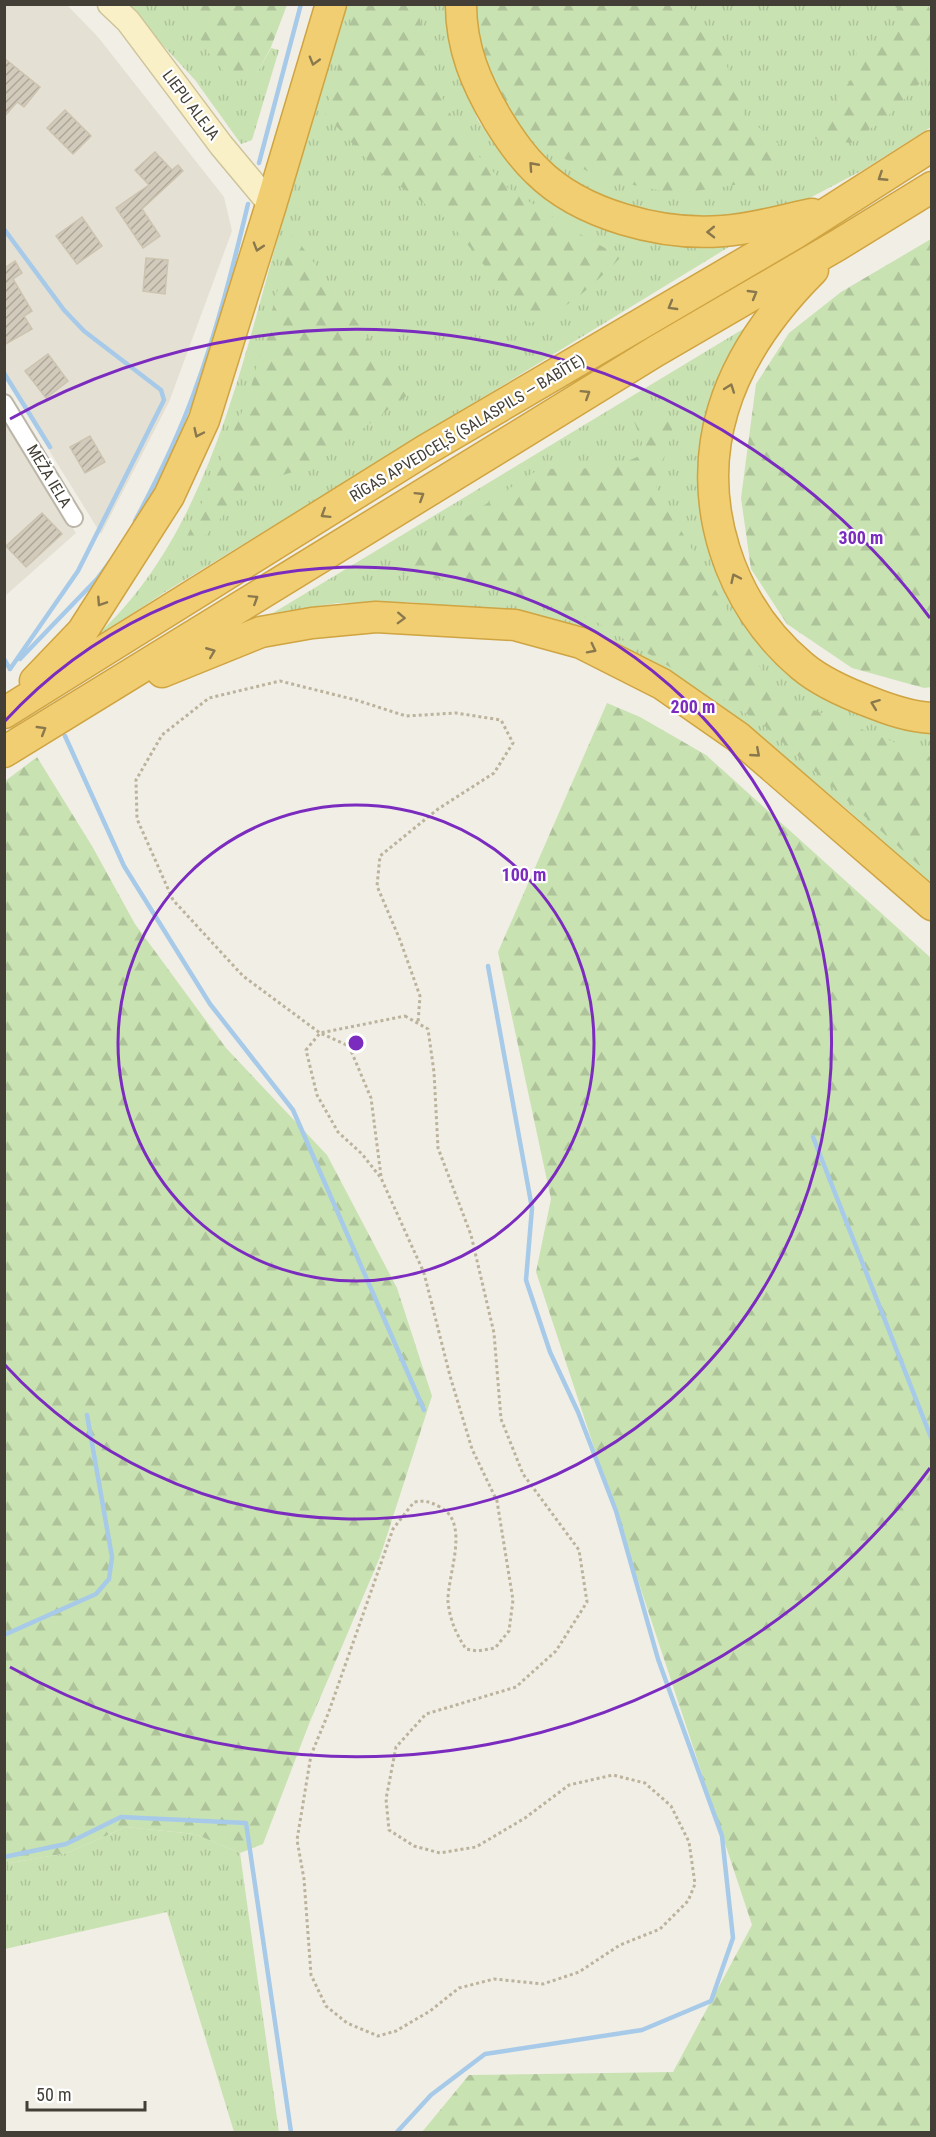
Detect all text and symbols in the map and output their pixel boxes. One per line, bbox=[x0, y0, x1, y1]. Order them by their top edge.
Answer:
one-way arrow bbox=[309, 55, 321, 66]
street label: LIEPU ALEJA bbox=[159, 66, 223, 144]
one-way arrow bbox=[529, 162, 540, 173]
one-way arrow bbox=[878, 170, 888, 182]
one-way arrow bbox=[706, 226, 715, 238]
one-way arrow bbox=[253, 241, 265, 252]
one-way arrow bbox=[747, 290, 757, 302]
one-way arrow bbox=[668, 298, 678, 310]
street label: RĪGAS APVEDCEĻŠ (SALASPILS — BABĪTE) bbox=[346, 350, 588, 507]
one-way arrow bbox=[723, 383, 736, 394]
one-way arrow bbox=[580, 390, 590, 402]
one-way arrow bbox=[194, 426, 206, 437]
street label: MEŽA IELA bbox=[23, 441, 75, 511]
one-way arrow bbox=[414, 492, 424, 504]
one-way arrow bbox=[320, 506, 331, 517]
text: 300 m bbox=[839, 527, 883, 548]
one-way arrow bbox=[730, 573, 742, 584]
one-way arrow bbox=[248, 594, 258, 606]
one-way arrow bbox=[98, 595, 109, 606]
one-way arrow bbox=[396, 612, 405, 624]
one-way arrow bbox=[585, 641, 596, 653]
one-way arrow bbox=[204, 647, 215, 659]
text: 200 m bbox=[671, 696, 715, 717]
one-way arrow bbox=[870, 699, 881, 712]
one-way arrow bbox=[36, 725, 46, 737]
one-way arrow bbox=[749, 745, 760, 756]
text: 100 m bbox=[502, 864, 546, 885]
centre of rings bbox=[346, 1033, 366, 1053]
scale bar bbox=[27, 2074, 146, 2112]
text: 50 m bbox=[36, 2084, 71, 2105]

